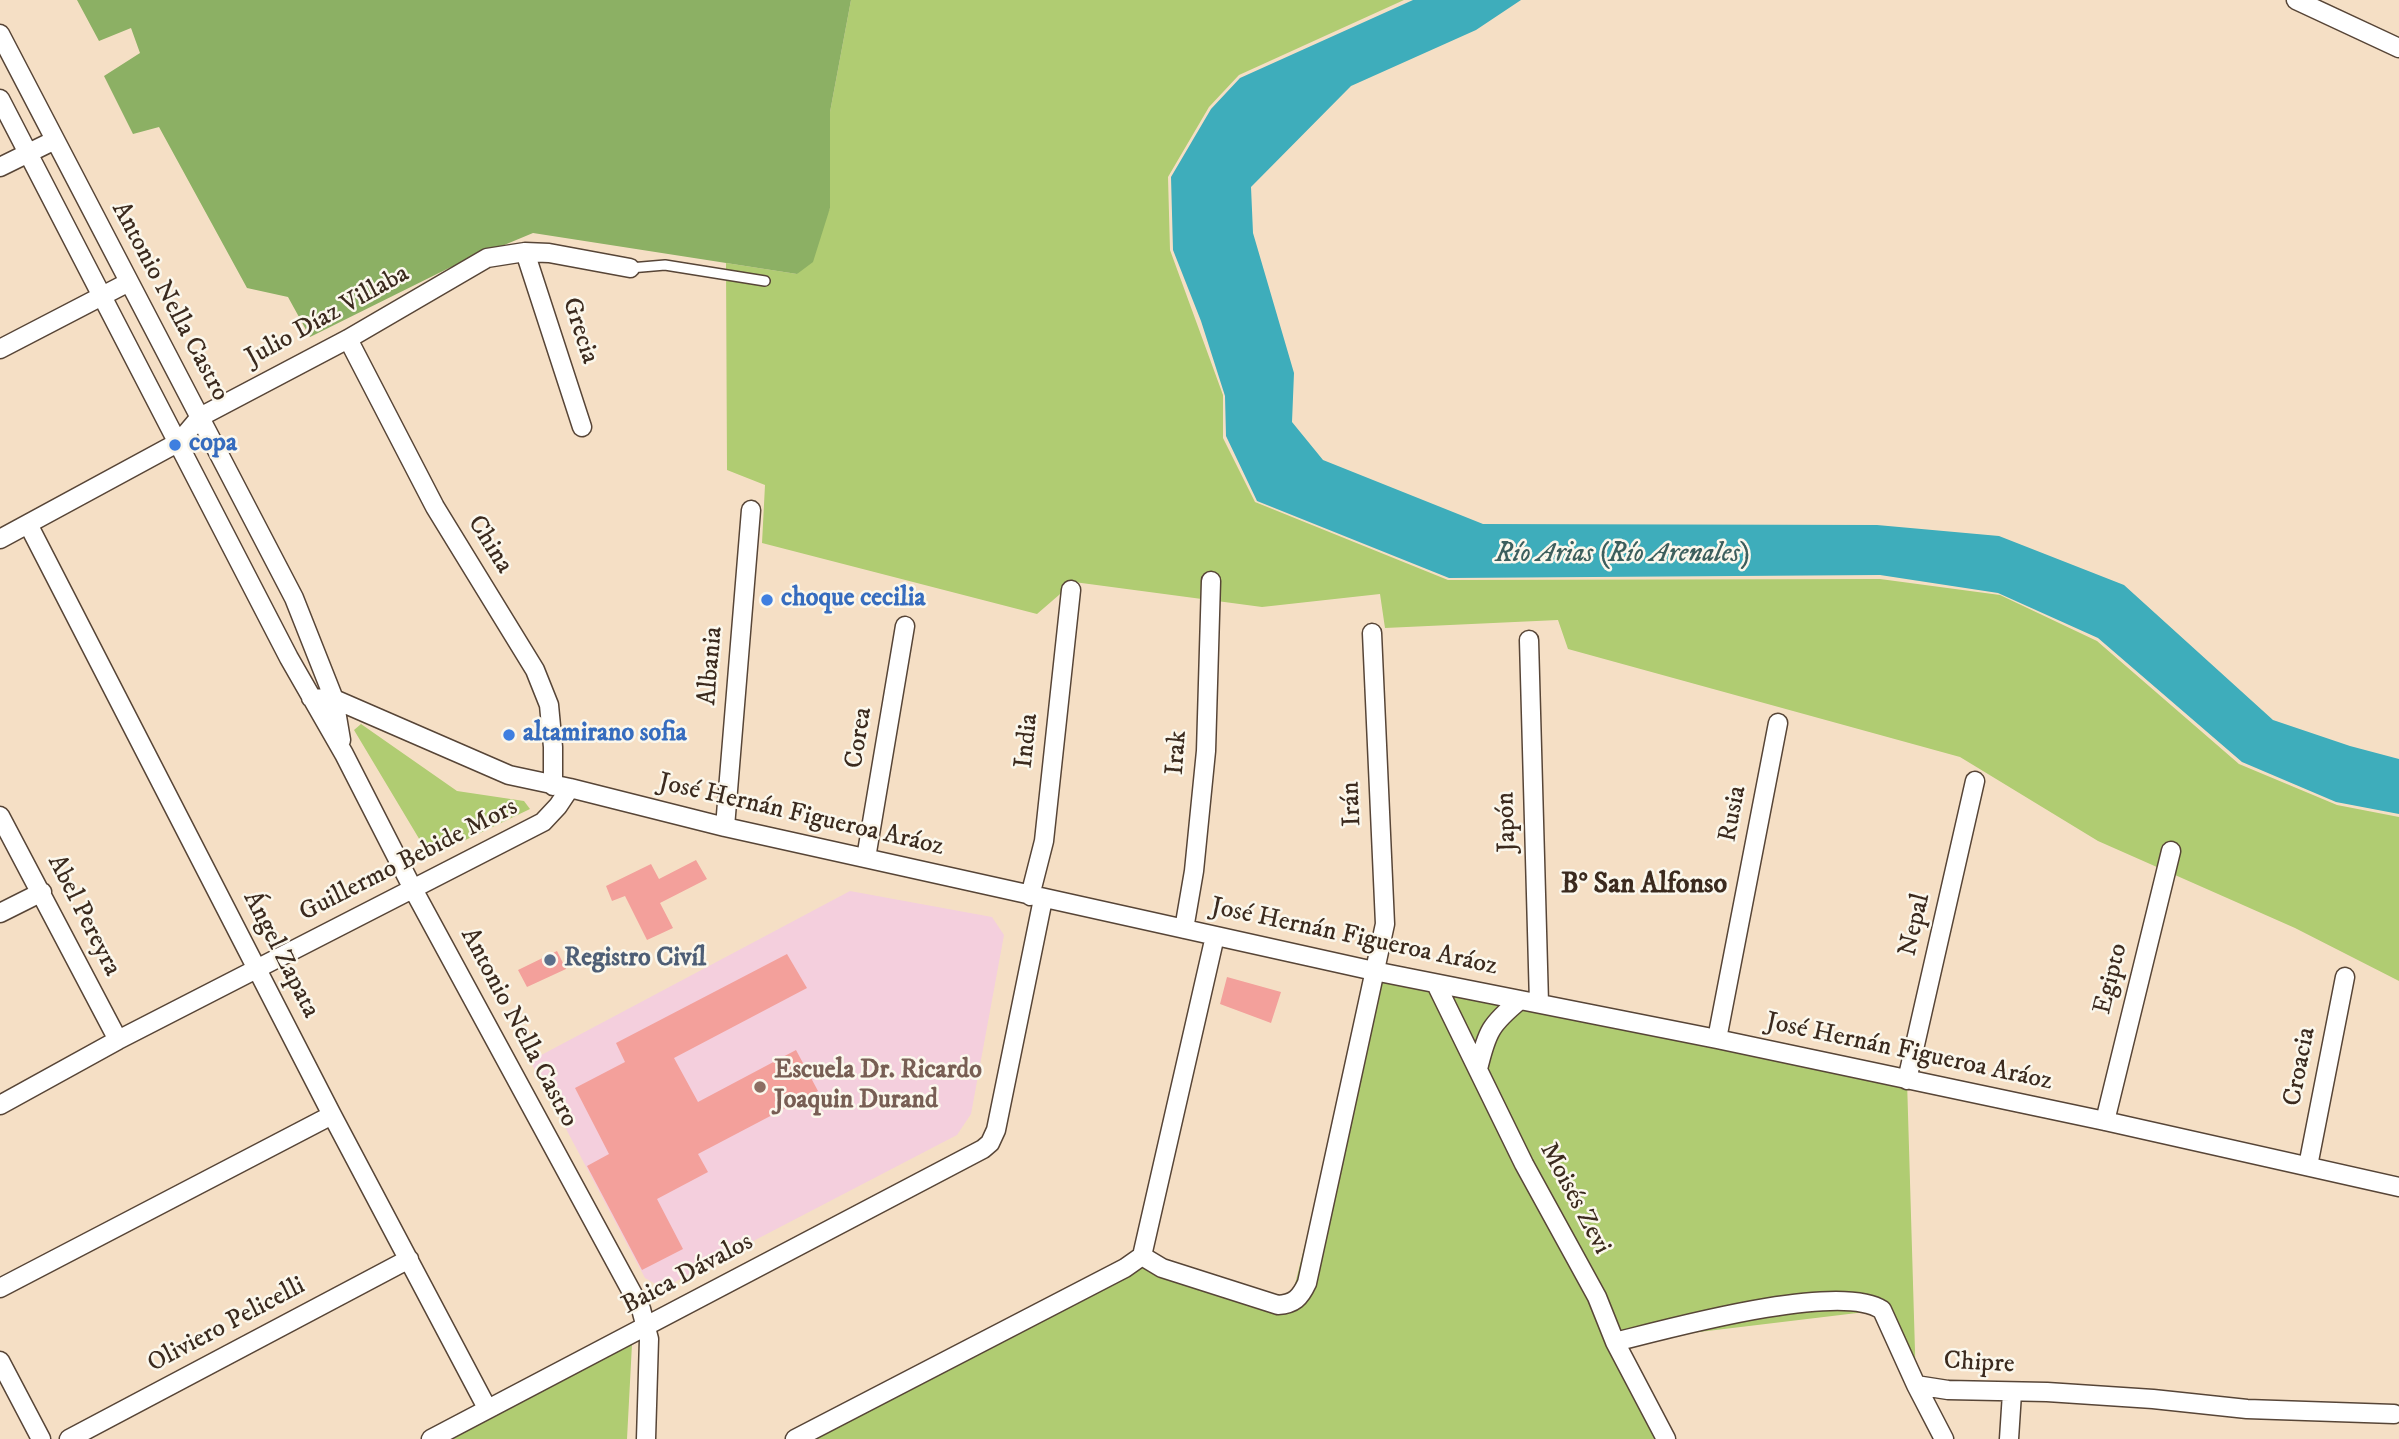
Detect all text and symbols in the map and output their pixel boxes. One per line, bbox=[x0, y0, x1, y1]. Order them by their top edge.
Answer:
street label: Antonio Nella Castro bbox=[103, 197, 235, 407]
street label: Julio Díaz Villaba bbox=[241, 259, 415, 375]
street label: Grecia bbox=[554, 294, 604, 368]
place label: copa bbox=[189, 429, 237, 461]
marker: copa bbox=[167, 437, 183, 453]
street label: China bbox=[459, 510, 519, 580]
water label: Río Arias (Río Arenales) bbox=[1495, 538, 1749, 572]
place label: choque cecilia bbox=[781, 584, 926, 616]
marker: choque cecilia bbox=[759, 592, 775, 608]
street label: Albania bbox=[693, 625, 731, 707]
street label: Corea bbox=[840, 705, 880, 771]
street label: India bbox=[1010, 712, 1046, 770]
place label: altamirano sofia bbox=[523, 719, 687, 751]
marker: altamirano sofia bbox=[501, 727, 517, 743]
street label: Irak bbox=[1161, 730, 1195, 776]
street label: José Hernán Figueroa Aráoz bbox=[655, 768, 947, 864]
street label: Irán bbox=[1336, 781, 1370, 827]
street label: Rusia bbox=[1713, 783, 1755, 845]
street label: Japón bbox=[1491, 791, 1525, 853]
street label: Guillermo Bebide Mors bbox=[295, 792, 523, 930]
street label: Abel Pereyra bbox=[39, 850, 127, 982]
district label: B° San Alfonso bbox=[1561, 869, 1727, 903]
street label: Ángel Zapata bbox=[235, 886, 325, 1024]
street label: Nepal bbox=[1894, 891, 1938, 959]
street label: José Hernán Figueroa Aráoz bbox=[1208, 892, 1500, 984]
street label: Antonio Nella Castro bbox=[452, 923, 584, 1133]
street label: Egipto bbox=[2088, 940, 2136, 1018]
place label: Registro Civíl bbox=[564, 944, 706, 976]
marker: Registro Civíl bbox=[542, 952, 558, 968]
street label: José Hernán Figueroa Aráoz bbox=[1763, 1007, 2055, 1099]
street label: Croacia bbox=[2278, 1025, 2324, 1109]
place label: Escuela Dr. Ricardo Joaquin Durand bbox=[774, 1056, 982, 1118]
marker: Escuela Dr. Ricardo Joaquin Durand bbox=[752, 1079, 768, 1095]
street label: Moisés Zevi bbox=[1532, 1138, 1616, 1260]
street label: Baica Dávalos bbox=[617, 1227, 759, 1323]
street label: Oliviero Pelicelli bbox=[143, 1271, 311, 1381]
street label: Chipre bbox=[1943, 1347, 2015, 1381]

